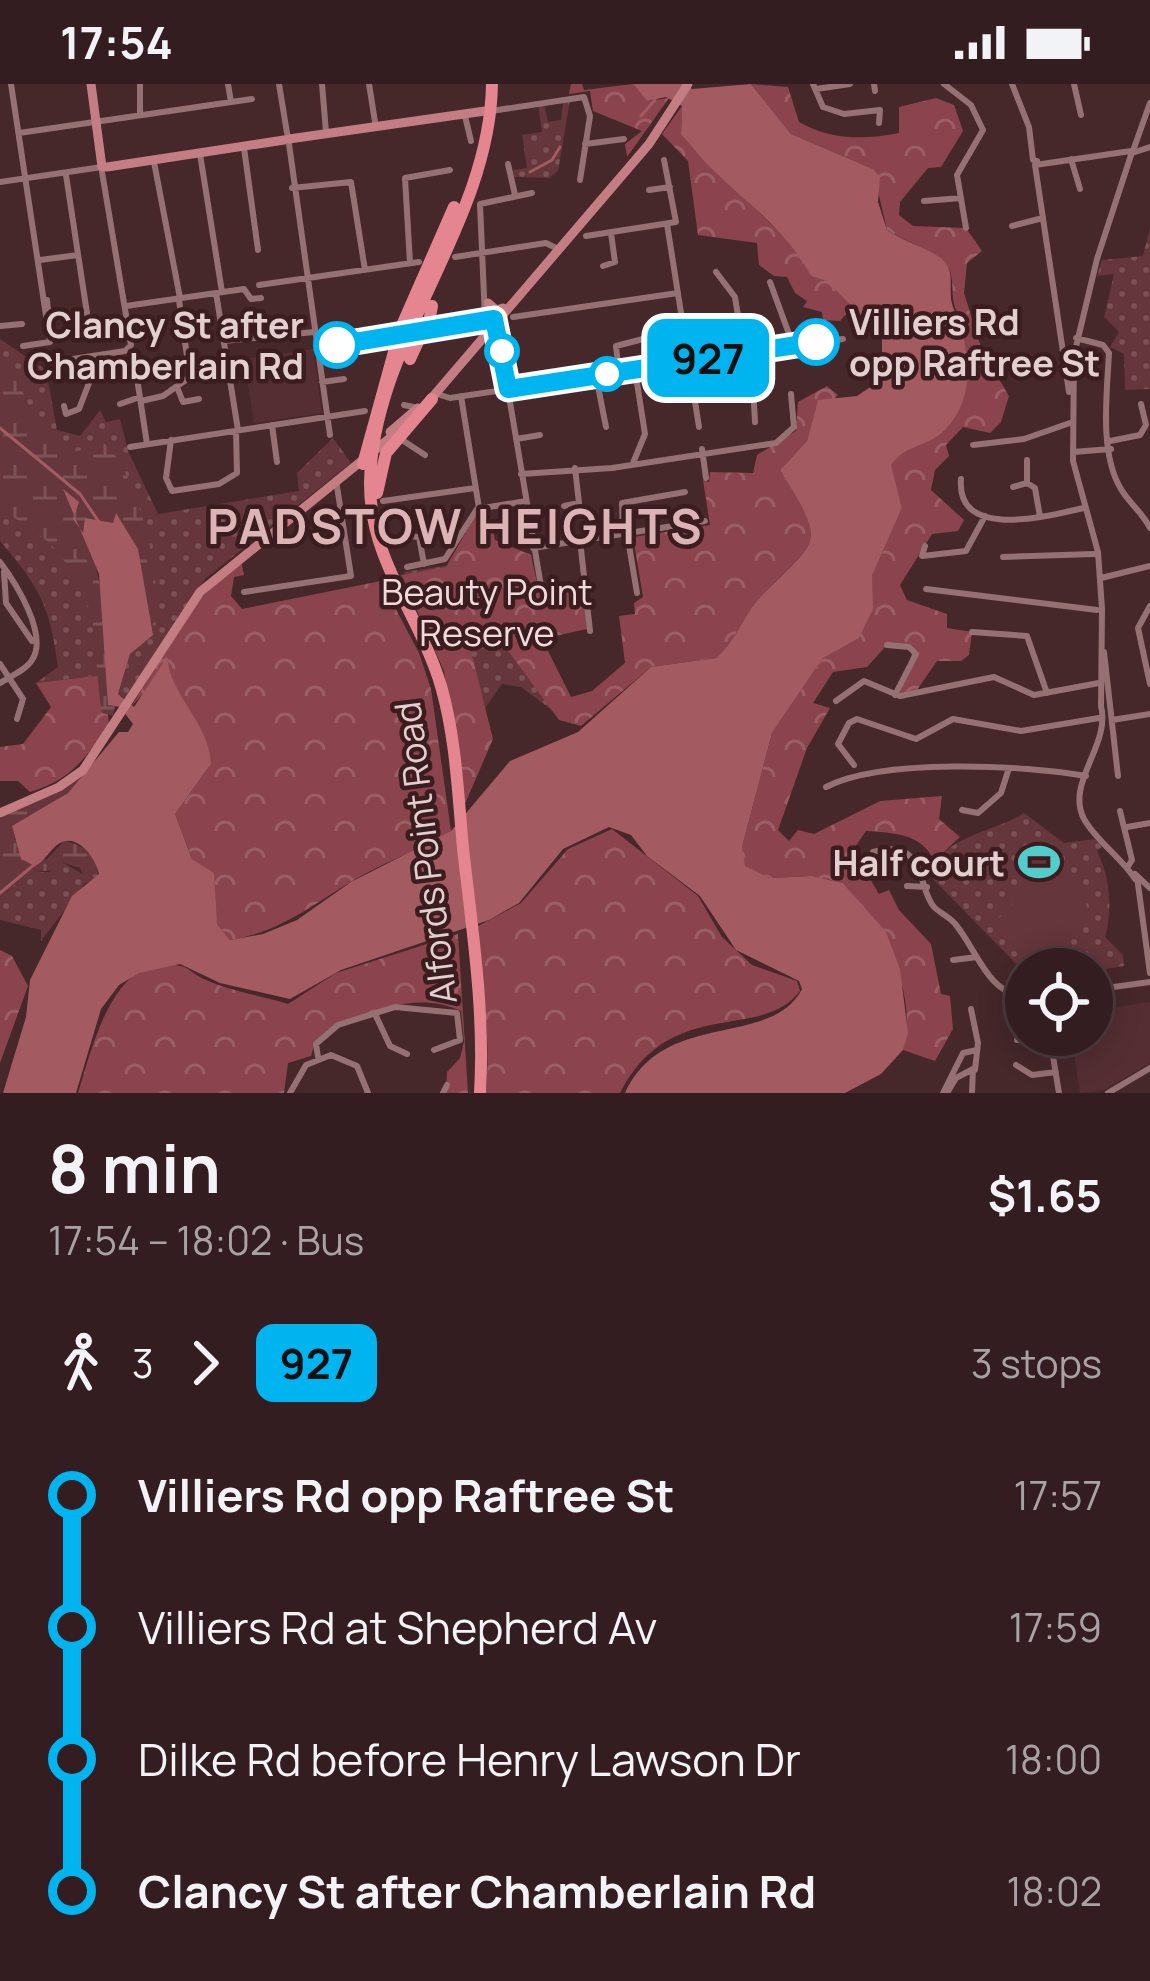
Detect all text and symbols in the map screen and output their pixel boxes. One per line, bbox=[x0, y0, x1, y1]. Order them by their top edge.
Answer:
text: 17:54 bbox=[60, 11, 173, 73]
place label: Villiers Rd opp Raftree St bbox=[849, 297, 1100, 387]
place label: Clancy St after Chamberlain Rd bbox=[27, 300, 304, 390]
line badge: 927 bbox=[639, 319, 777, 397]
marker: Villiers Rd opp Raftree St bbox=[794, 320, 838, 364]
marker: Clancy St after Chamberlain Rd bbox=[315, 323, 359, 367]
text: 927 bbox=[671, 329, 745, 387]
unlabelled marker bbox=[486, 335, 518, 367]
unlabelled marker bbox=[591, 358, 623, 390]
district label: PADSTOW HEIGHTS bbox=[207, 493, 705, 558]
park label: Beauty Point Reserve bbox=[381, 567, 593, 657]
street label: Alfords Point Road bbox=[382, 699, 468, 1007]
place label: Half court bbox=[832, 838, 1005, 887]
sports icon: Half court bbox=[1016, 839, 1062, 885]
map controls bbox=[1005, 948, 1113, 1056]
button: locate bbox=[1005, 948, 1113, 1056]
text: 8 min bbox=[48, 1123, 221, 1213]
text: $1.65 bbox=[988, 1164, 1102, 1226]
text: 17:54 – 18:02 · Bus bbox=[48, 1213, 364, 1267]
icon: walk bbox=[48, 1330, 114, 1396]
icon: forward bbox=[172, 1330, 238, 1396]
text: 927 bbox=[280, 1334, 353, 1392]
text: 3 bbox=[132, 1336, 154, 1390]
text: 3 stops bbox=[971, 1336, 1102, 1390]
text: Villiers Rd opp Raftree St bbox=[138, 1464, 675, 1526]
text: 17:57 bbox=[1013, 1468, 1102, 1522]
text: Villiers Rd at Shepherd Av bbox=[138, 1596, 657, 1658]
text: 17:59 bbox=[1009, 1600, 1102, 1654]
text: Dilke Rd before Henry Lawson Dr bbox=[138, 1728, 801, 1790]
text: 18:00 bbox=[1005, 1732, 1102, 1786]
text: Clancy St after Chamberlain Rd bbox=[138, 1860, 816, 1922]
text: 18:02 bbox=[1006, 1864, 1102, 1918]

